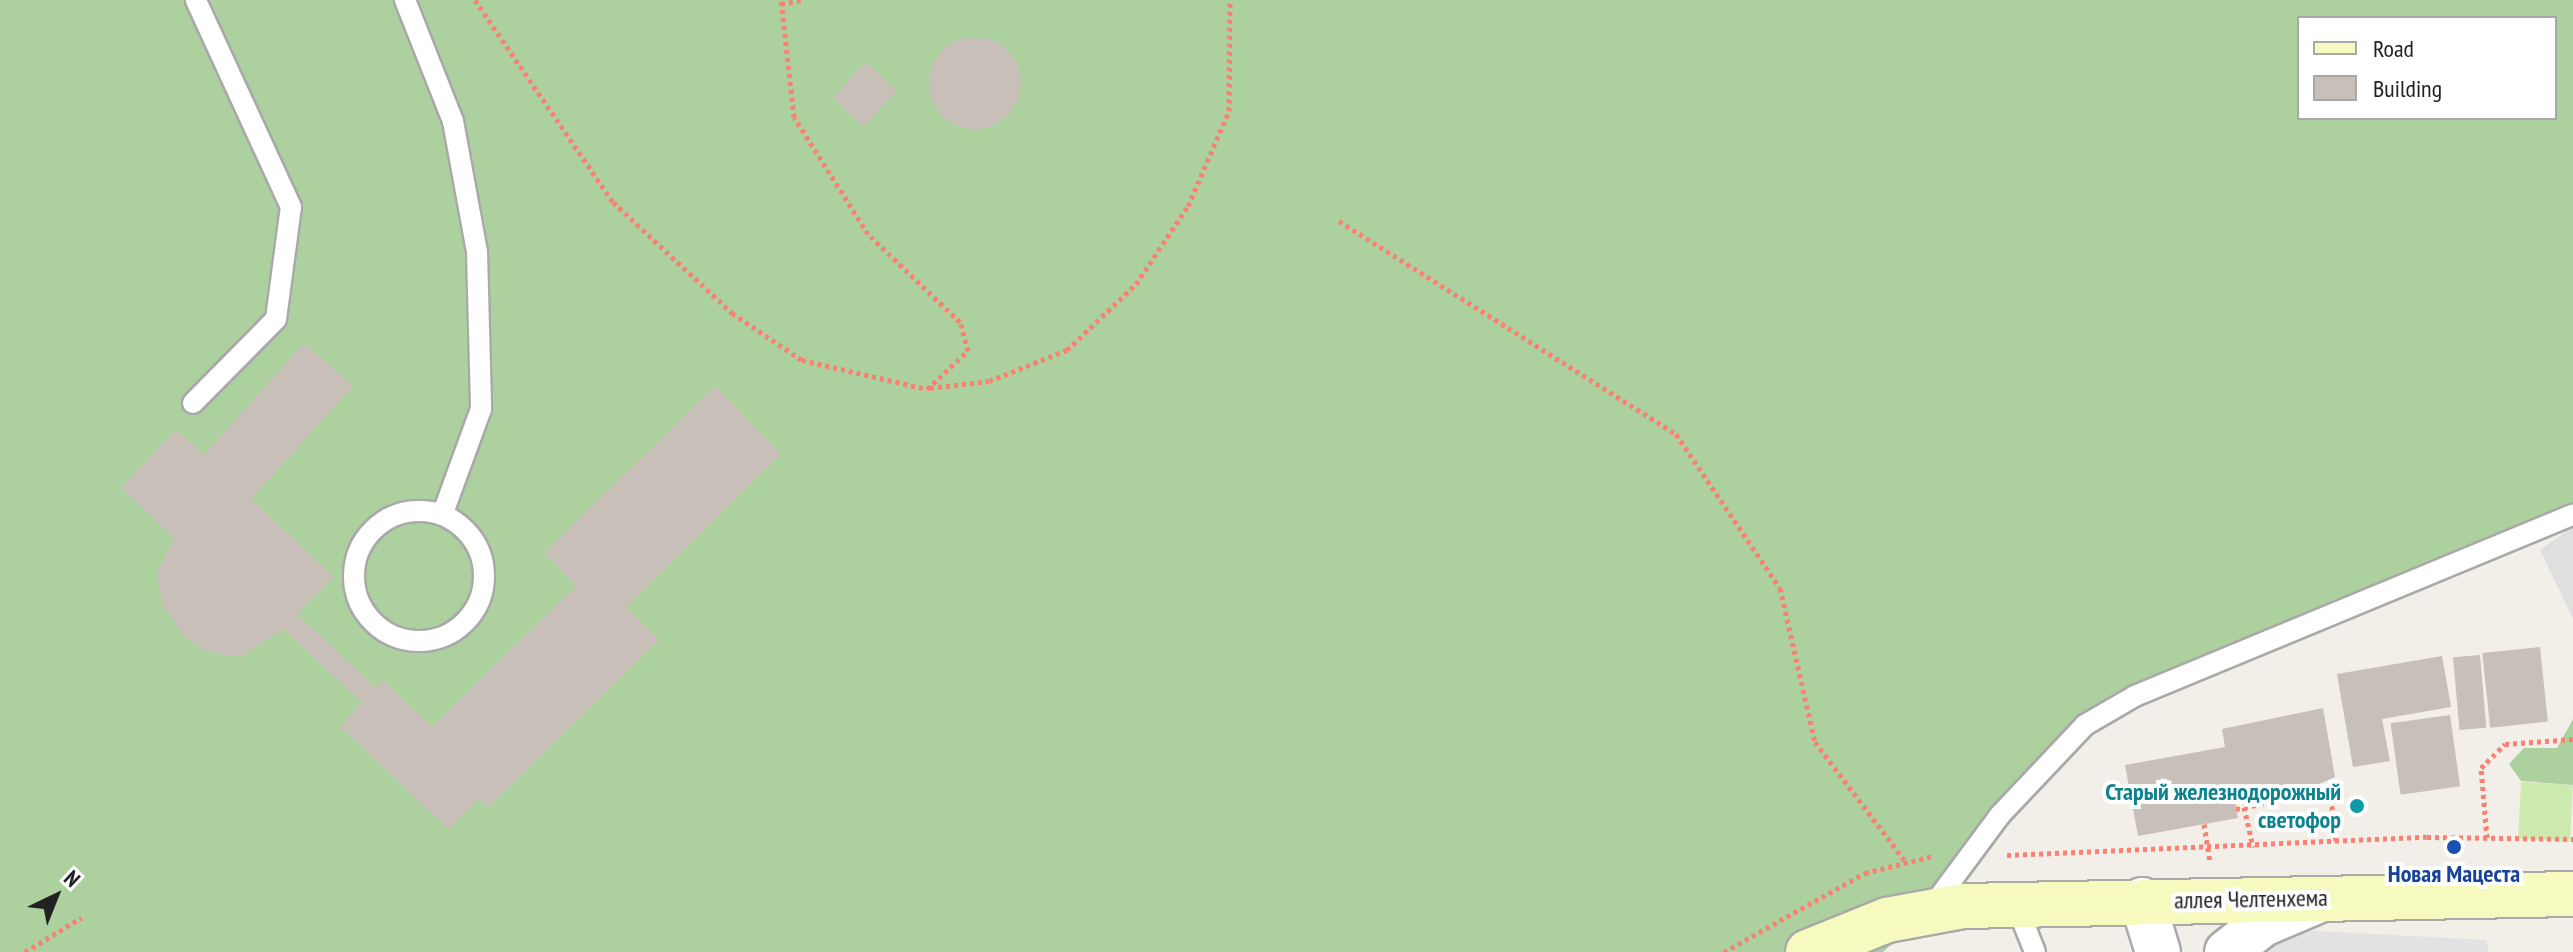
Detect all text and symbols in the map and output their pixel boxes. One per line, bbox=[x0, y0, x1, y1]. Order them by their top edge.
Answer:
legend bbox=[2297, 16, 2557, 120]
text: Road bbox=[2373, 33, 2414, 64]
text: Building bbox=[2373, 73, 2442, 104]
place label: Старый железнодорожный светофор bbox=[2105, 778, 2341, 834]
marker: Старый железнодорожный светофор bbox=[2348, 797, 2366, 815]
marker: Новая Мацеста bbox=[2445, 838, 2463, 856]
north arrow bbox=[16, 856, 96, 936]
place label: Новая Мацеста bbox=[2388, 860, 2520, 888]
text: N bbox=[58, 864, 86, 893]
street label: аллея Челтенхема bbox=[2174, 883, 2328, 915]

